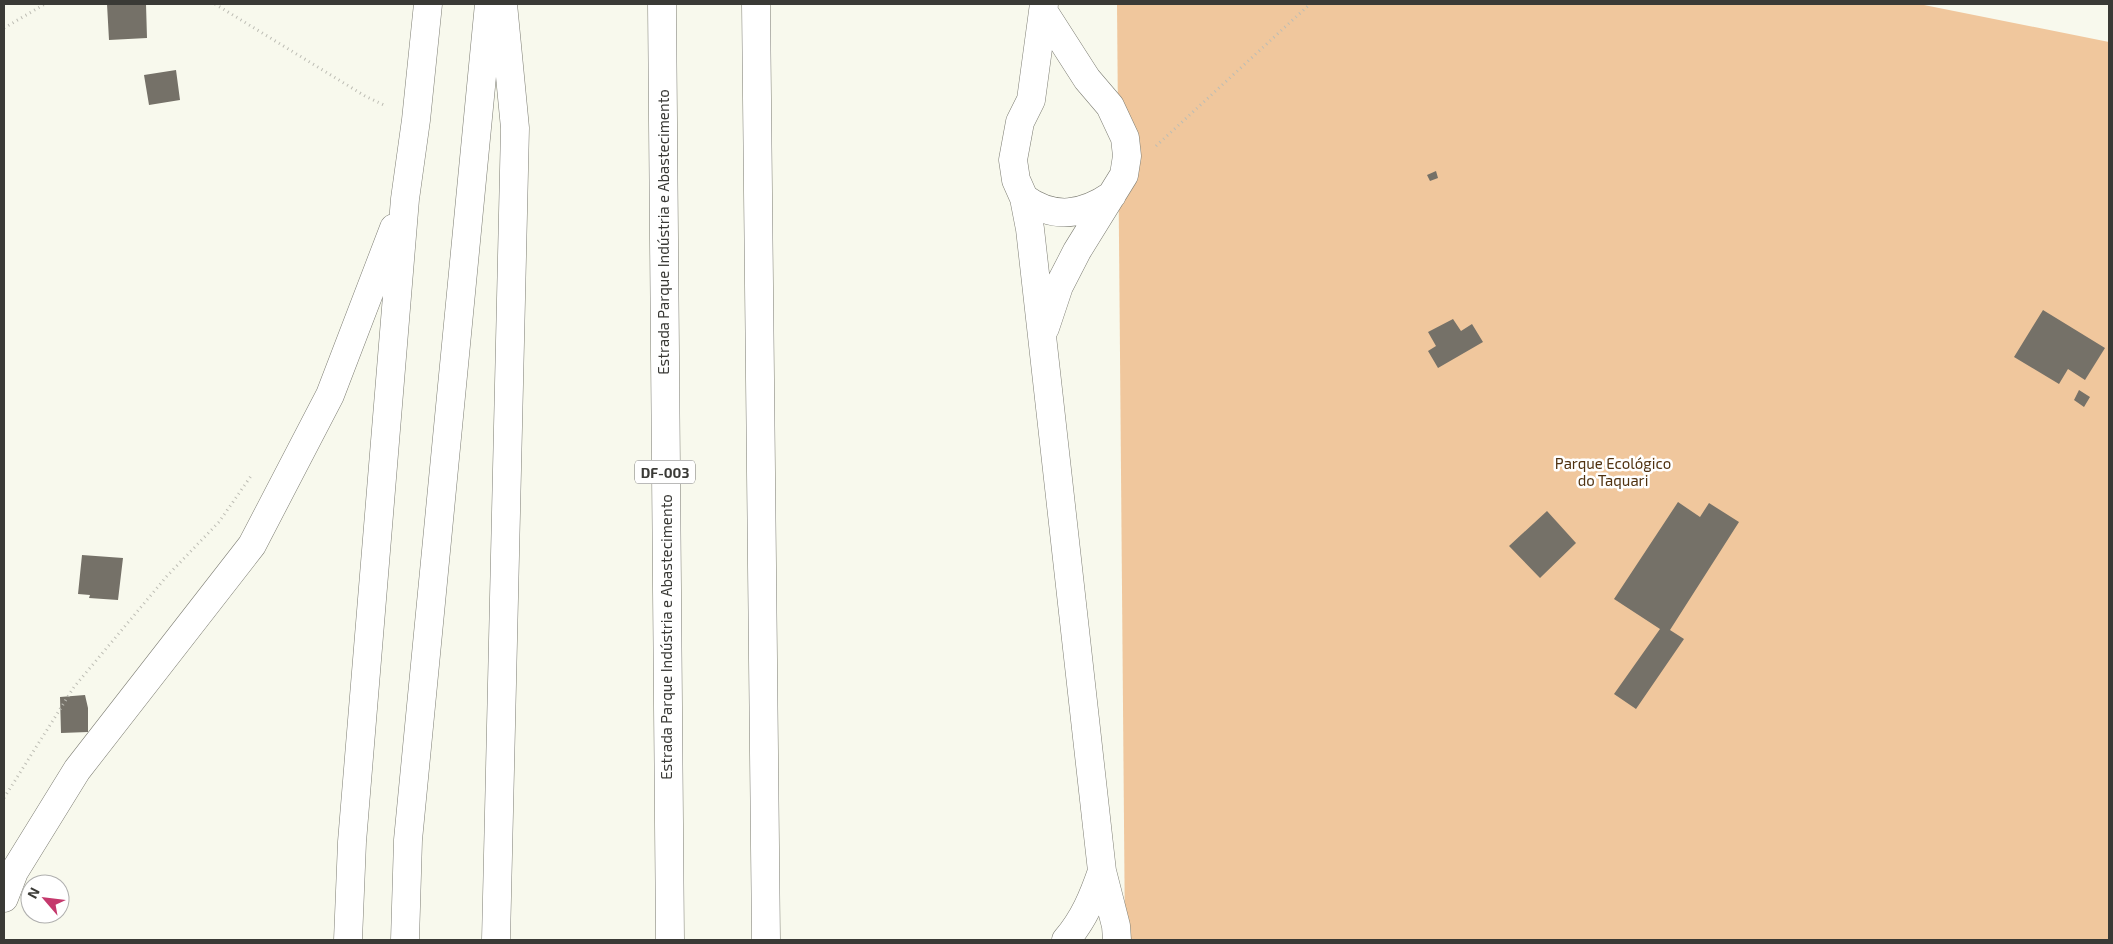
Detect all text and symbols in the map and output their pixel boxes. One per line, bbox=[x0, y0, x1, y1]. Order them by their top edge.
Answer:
street label: Estrada Parque Indústria e Abastecimento bbox=[654, 89, 672, 375]
park label: Parque Ecológico do Taquari bbox=[1555, 454, 1671, 489]
road number: DF-003 bbox=[635, 461, 695, 484]
street label: Estrada Parque Indústria e Abastecimento bbox=[657, 494, 675, 780]
north arrow bbox=[20, 874, 70, 924]
text: N bbox=[23, 884, 43, 901]

